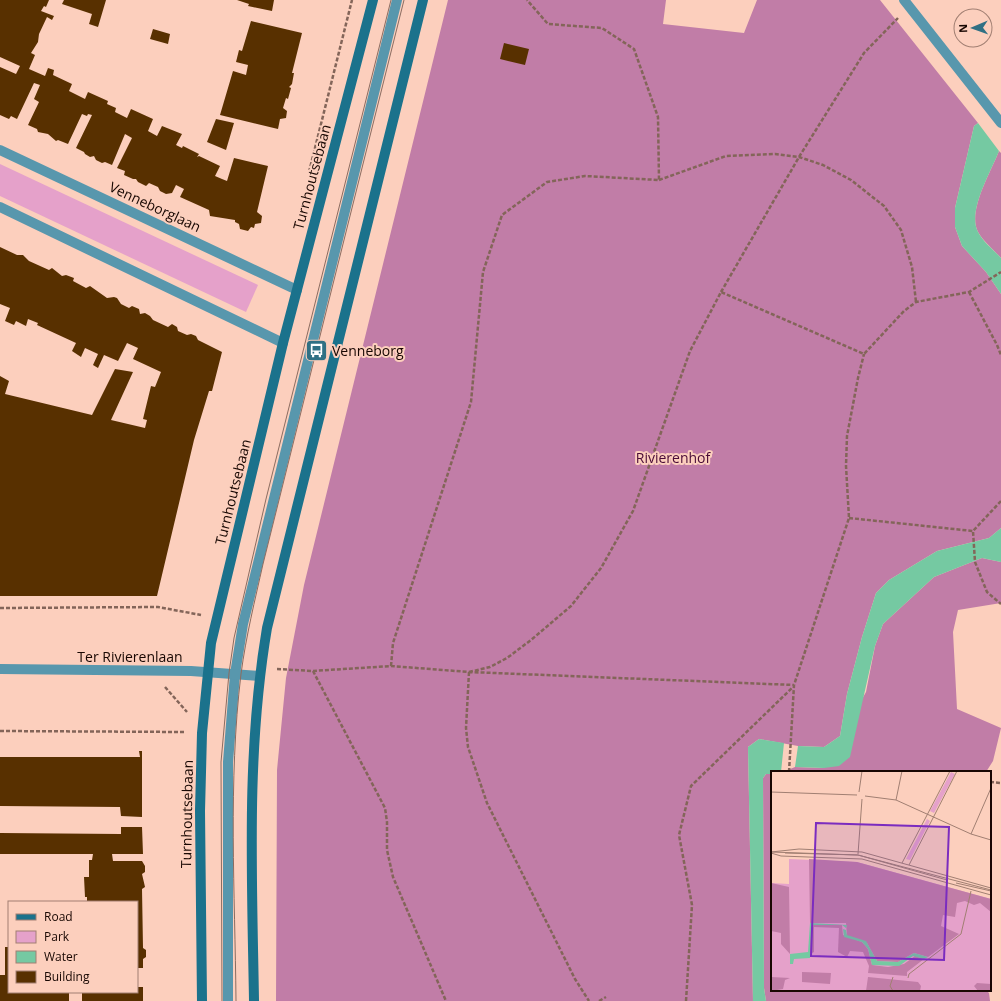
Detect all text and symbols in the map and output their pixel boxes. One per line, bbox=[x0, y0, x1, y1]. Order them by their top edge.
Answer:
north arrow bbox=[953, 8, 993, 48]
text: N bbox=[955, 24, 970, 33]
street label: Turnhoutsebaan bbox=[288, 122, 335, 232]
street label: Venneborglaan bbox=[106, 177, 204, 236]
bus stop icon: Venneborg bbox=[303, 338, 329, 364]
place label: Venneborg bbox=[332, 341, 404, 360]
street label: Turnhoutsebaan bbox=[210, 437, 255, 547]
park label: Rivierenhof bbox=[636, 448, 712, 467]
street label: Ter Rivierenlaan bbox=[77, 647, 183, 666]
street label: Turnhoutsebaan bbox=[176, 760, 197, 868]
inset map bbox=[771, 771, 991, 991]
legend bbox=[8, 901, 138, 993]
text: Road bbox=[44, 908, 73, 925]
text: Park bbox=[44, 928, 70, 945]
text: Water bbox=[44, 948, 78, 965]
text: Building bbox=[44, 968, 90, 985]

